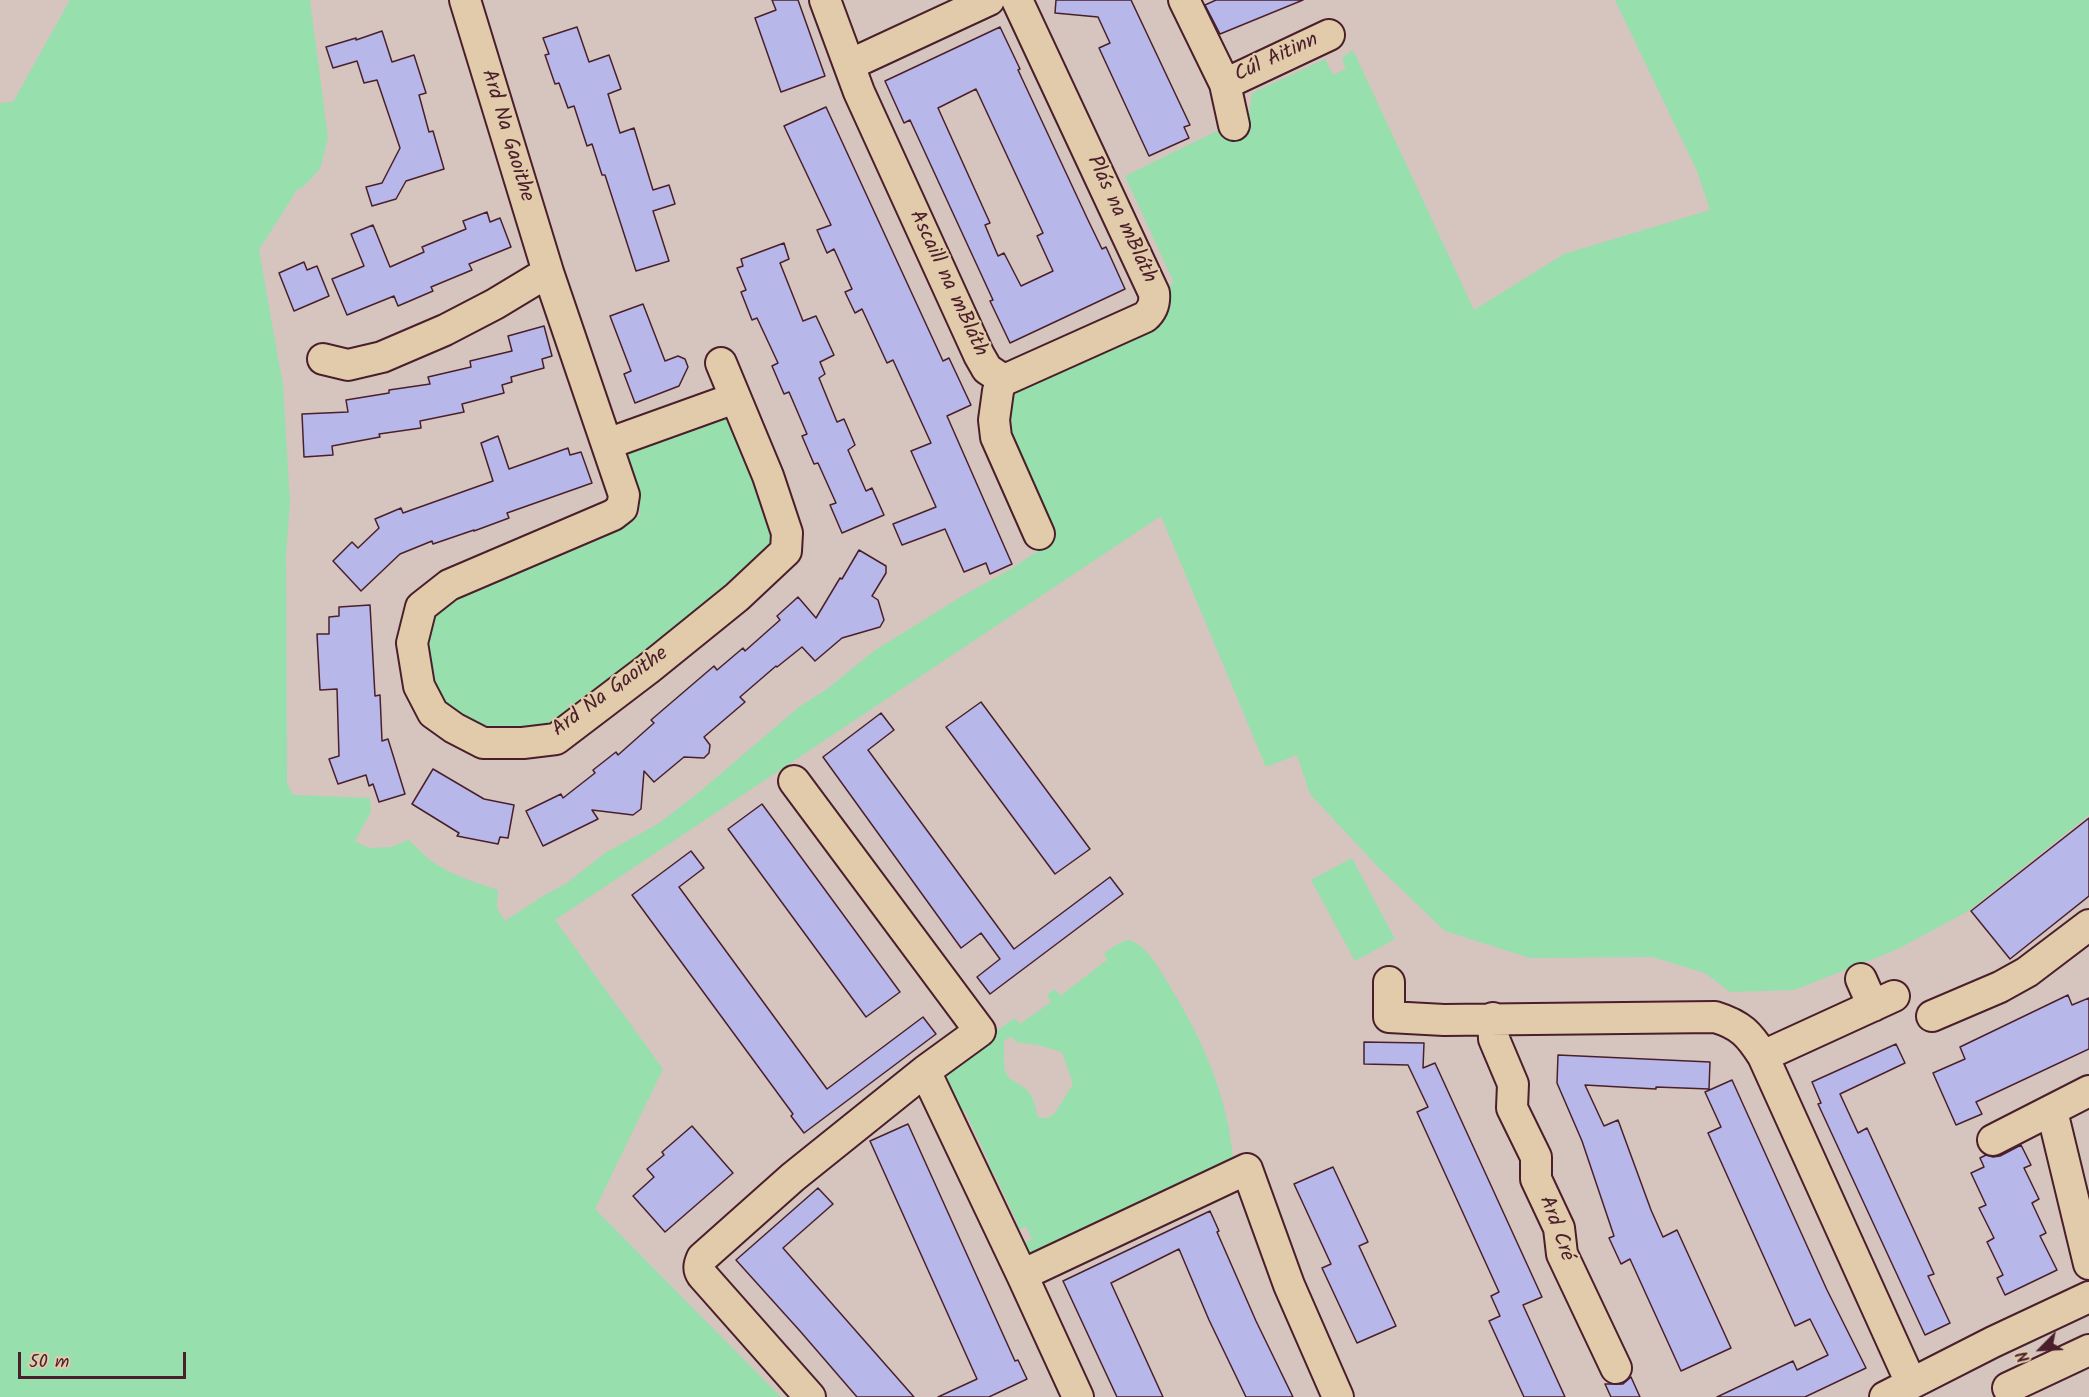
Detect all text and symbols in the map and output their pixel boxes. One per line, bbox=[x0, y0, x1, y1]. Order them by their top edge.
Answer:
street label: Cúl Aitinn bbox=[1231, 29, 1323, 89]
street label: Ard Na Gaoithe bbox=[474, 67, 538, 205]
street label: Plás na mBláth bbox=[1079, 152, 1161, 288]
street label: Ascaill na mBláth bbox=[902, 207, 992, 361]
street label: Ard Na Gaoithe bbox=[548, 643, 674, 743]
street label: Ard Cré bbox=[1532, 1193, 1578, 1265]
north arrow bbox=[2011, 1319, 2071, 1379]
scale bar bbox=[21, 1340, 189, 1378]
text: N bbox=[2011, 1347, 2038, 1366]
text: 50 m bbox=[29, 1348, 69, 1377]

